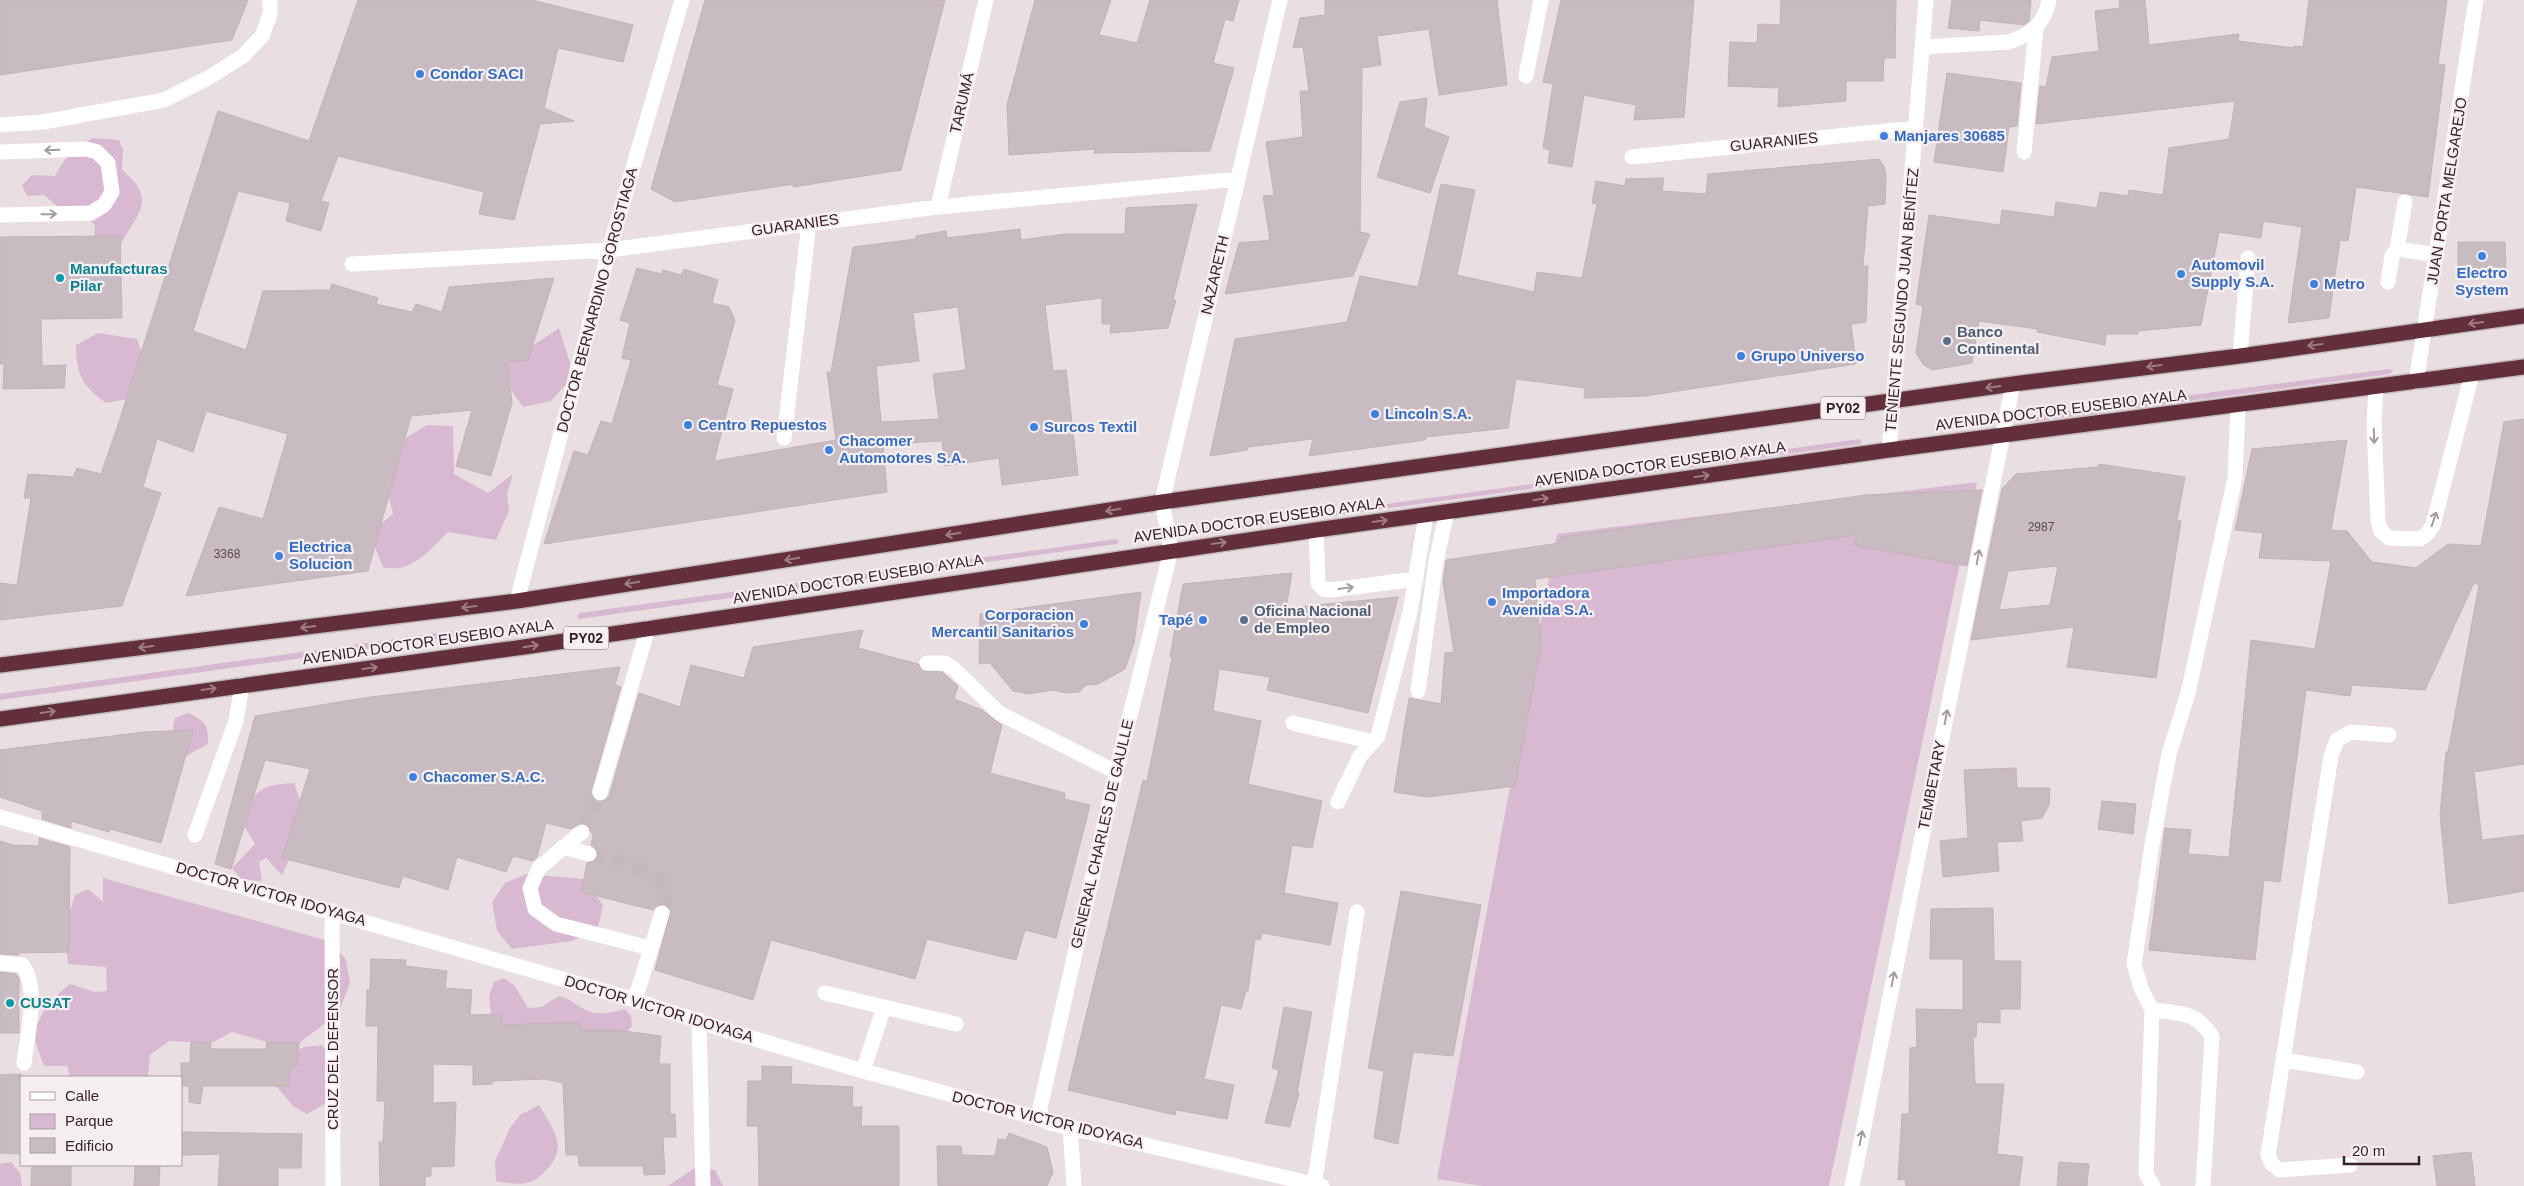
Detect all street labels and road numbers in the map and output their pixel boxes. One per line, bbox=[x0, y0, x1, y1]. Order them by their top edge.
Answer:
street label: TARUMÁ bbox=[946, 71, 977, 135]
street label: JUAN PORTA MELGAREJO bbox=[2423, 96, 2470, 286]
street label: GUARANIES bbox=[1729, 128, 1819, 155]
street label: DOCTOR BERNARDINO GOROSTIAGA bbox=[553, 165, 640, 434]
street label: TENIENTE SEGUNDO JUAN BENÍTEZ bbox=[1881, 167, 1922, 433]
street label: GUARANIES bbox=[750, 210, 840, 239]
street label: NAZARETH bbox=[1197, 234, 1232, 316]
street label: AVENIDA DOCTOR EUSEBIO AYALA bbox=[1934, 386, 2188, 433]
road number: PY02 bbox=[1820, 396, 1866, 419]
street label: AVENIDA DOCTOR EUSEBIO AYALA bbox=[1533, 437, 1786, 490]
street label: AVENIDA DOCTOR EUSEBIO AYALA bbox=[1132, 493, 1385, 546]
street label: AVENIDA DOCTOR EUSEBIO AYALA bbox=[732, 550, 984, 607]
street label: AVENIDA DOCTOR EUSEBIO AYALA bbox=[301, 615, 554, 668]
road number: PY02 bbox=[564, 626, 608, 650]
street label: GENERAL CHARLES DE GAULLE bbox=[1067, 718, 1136, 950]
street label: TEMBETARY bbox=[1915, 739, 1948, 831]
street label: DOCTOR VICTOR IDOYAGA bbox=[174, 858, 368, 929]
street label: CRUZ DEL DEFENSOR bbox=[324, 968, 341, 1130]
street label: DOCTOR VICTOR IDOYAGA bbox=[563, 972, 756, 1045]
street label: DOCTOR VICTOR IDOYAGA bbox=[951, 1087, 1146, 1152]

